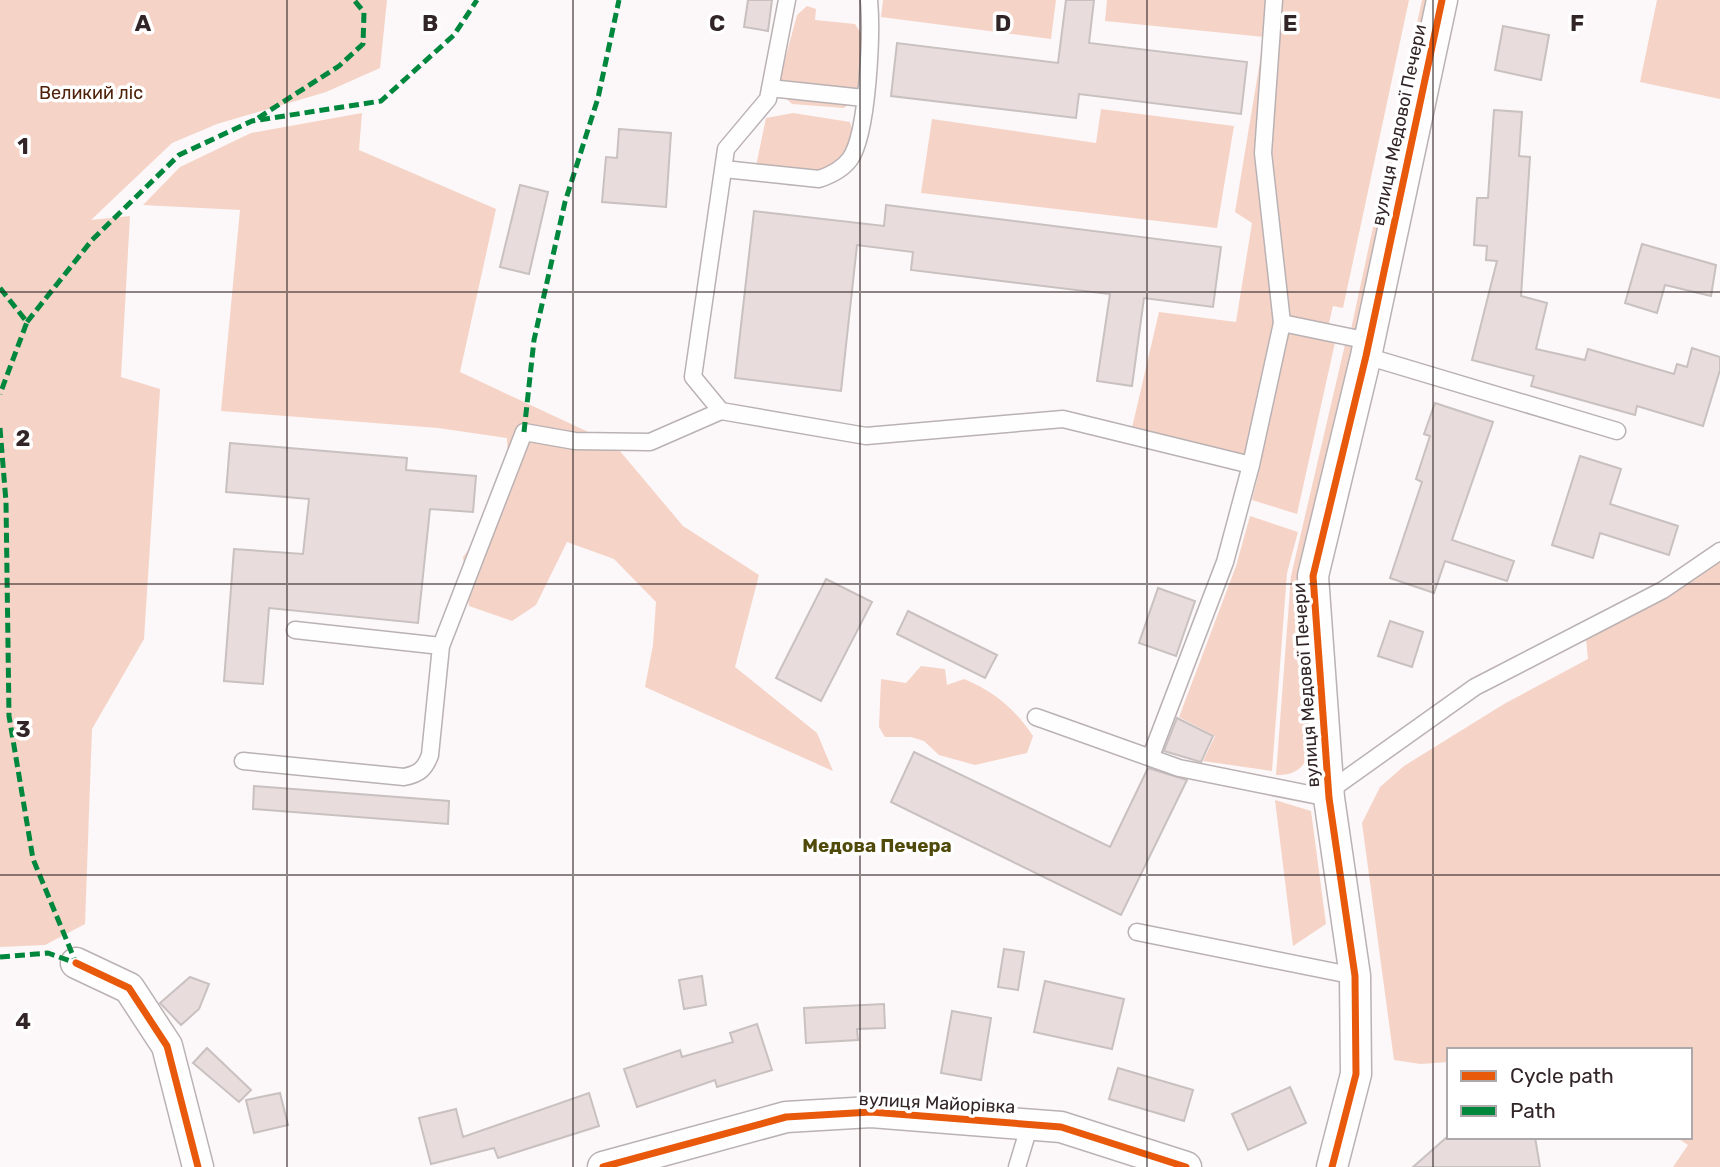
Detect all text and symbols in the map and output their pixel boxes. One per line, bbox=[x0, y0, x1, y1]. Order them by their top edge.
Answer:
text: A bbox=[135, 9, 152, 37]
text: B bbox=[422, 9, 438, 37]
text: C bbox=[709, 9, 725, 37]
text: D bbox=[995, 9, 1011, 37]
text: E bbox=[1283, 9, 1297, 37]
text: F bbox=[1570, 9, 1584, 37]
street label: вулиця Медової Печери bbox=[1367, 22, 1431, 228]
park label: Великий ліс bbox=[39, 82, 143, 104]
text: 1 bbox=[17, 132, 29, 160]
text: 2 bbox=[16, 424, 30, 452]
street label: вулиця Медової Печери bbox=[1288, 582, 1324, 788]
text: 3 bbox=[15, 715, 31, 743]
district label: Медова Печера bbox=[802, 834, 952, 857]
text: 4 bbox=[15, 1007, 31, 1035]
legend bbox=[1447, 1048, 1692, 1139]
text: Cycle path bbox=[1510, 1063, 1614, 1088]
street label: вулиця Майорівка bbox=[858, 1088, 1016, 1118]
text: Path bbox=[1510, 1098, 1556, 1123]

